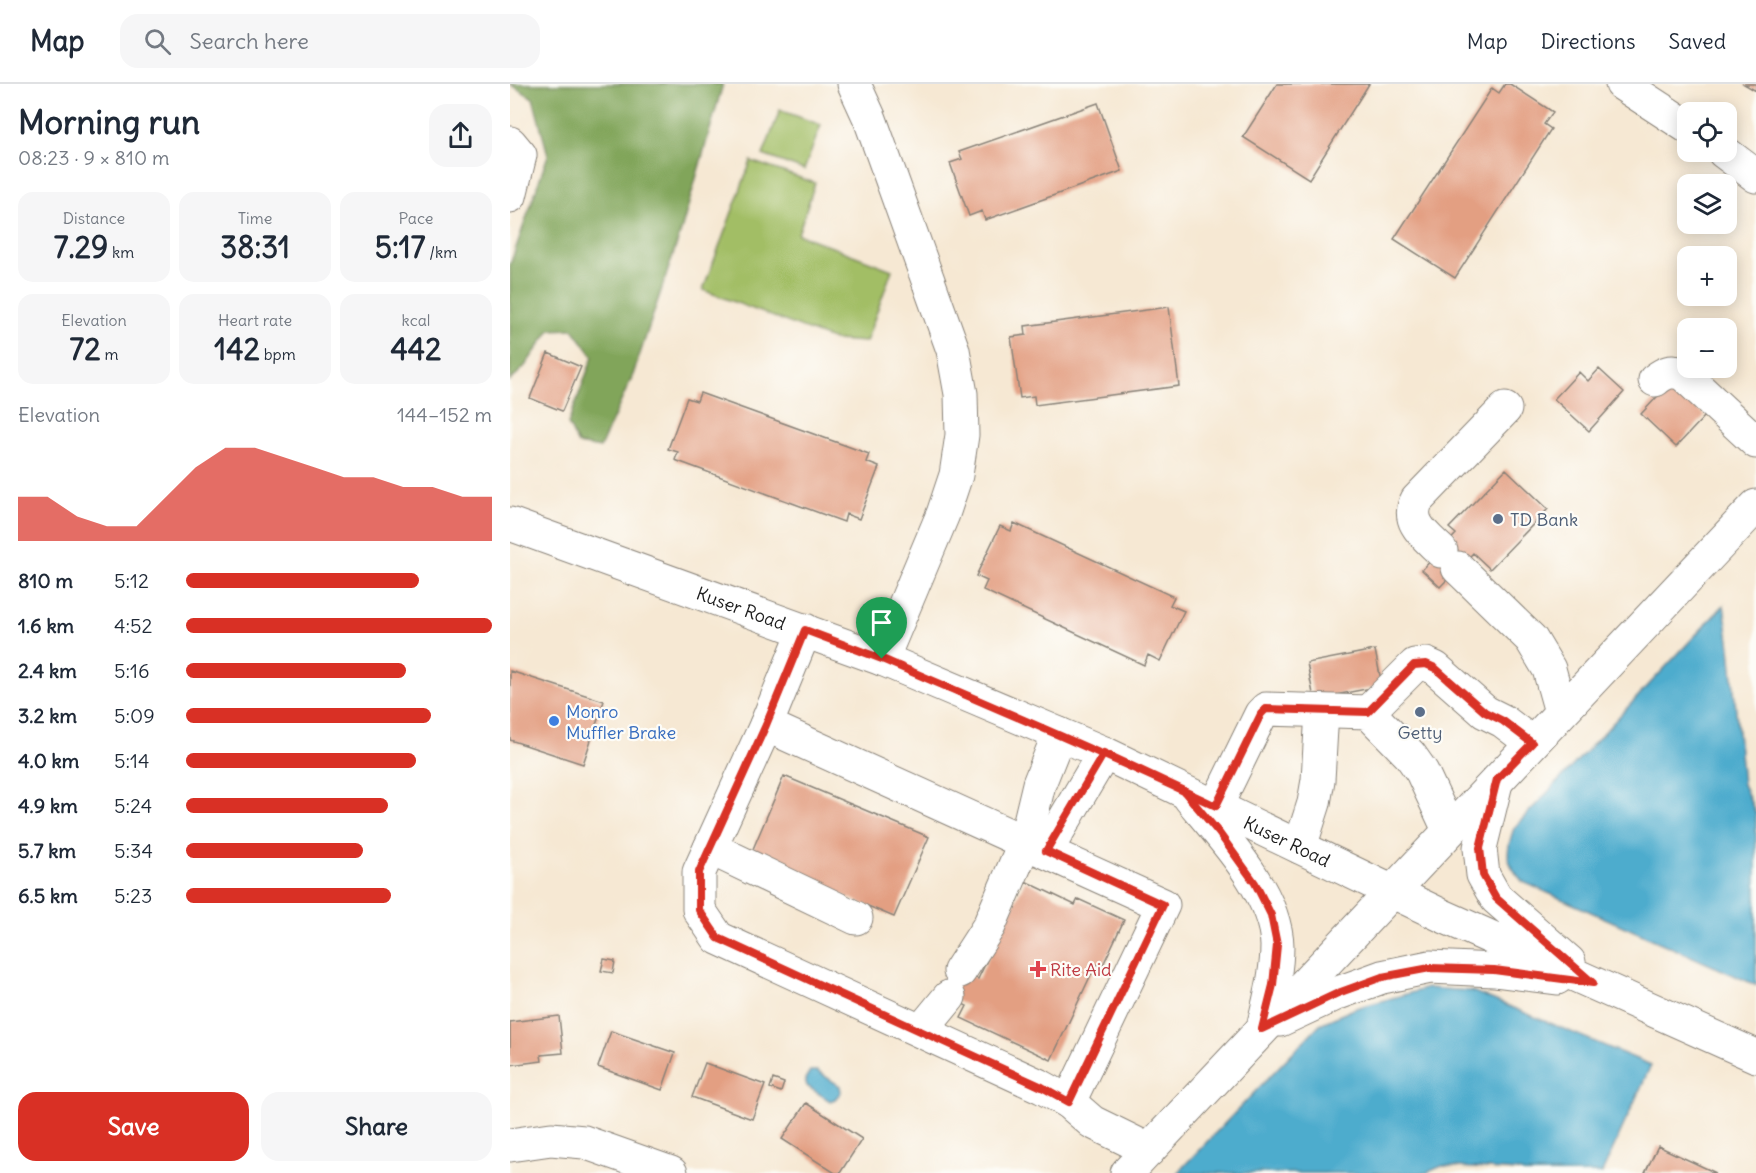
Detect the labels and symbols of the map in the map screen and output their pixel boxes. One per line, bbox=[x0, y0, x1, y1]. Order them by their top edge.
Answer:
place label: TD Bank bbox=[1510, 508, 1578, 531]
marker: TD Bank bbox=[1491, 512, 1505, 526]
street label: Kuser Road bbox=[693, 581, 789, 635]
pin bbox=[856, 597, 907, 659]
place label: Monro Muffler Brake bbox=[566, 700, 676, 744]
marker: Getty bbox=[1413, 705, 1427, 719]
marker: Monro Muffler Brake bbox=[547, 714, 561, 728]
place label: Getty bbox=[1397, 721, 1443, 744]
street label: Kuser Road bbox=[1240, 810, 1334, 872]
place label: Rite Aid bbox=[1050, 958, 1112, 981]
marker: Rite Aid bbox=[1031, 962, 1045, 976]

